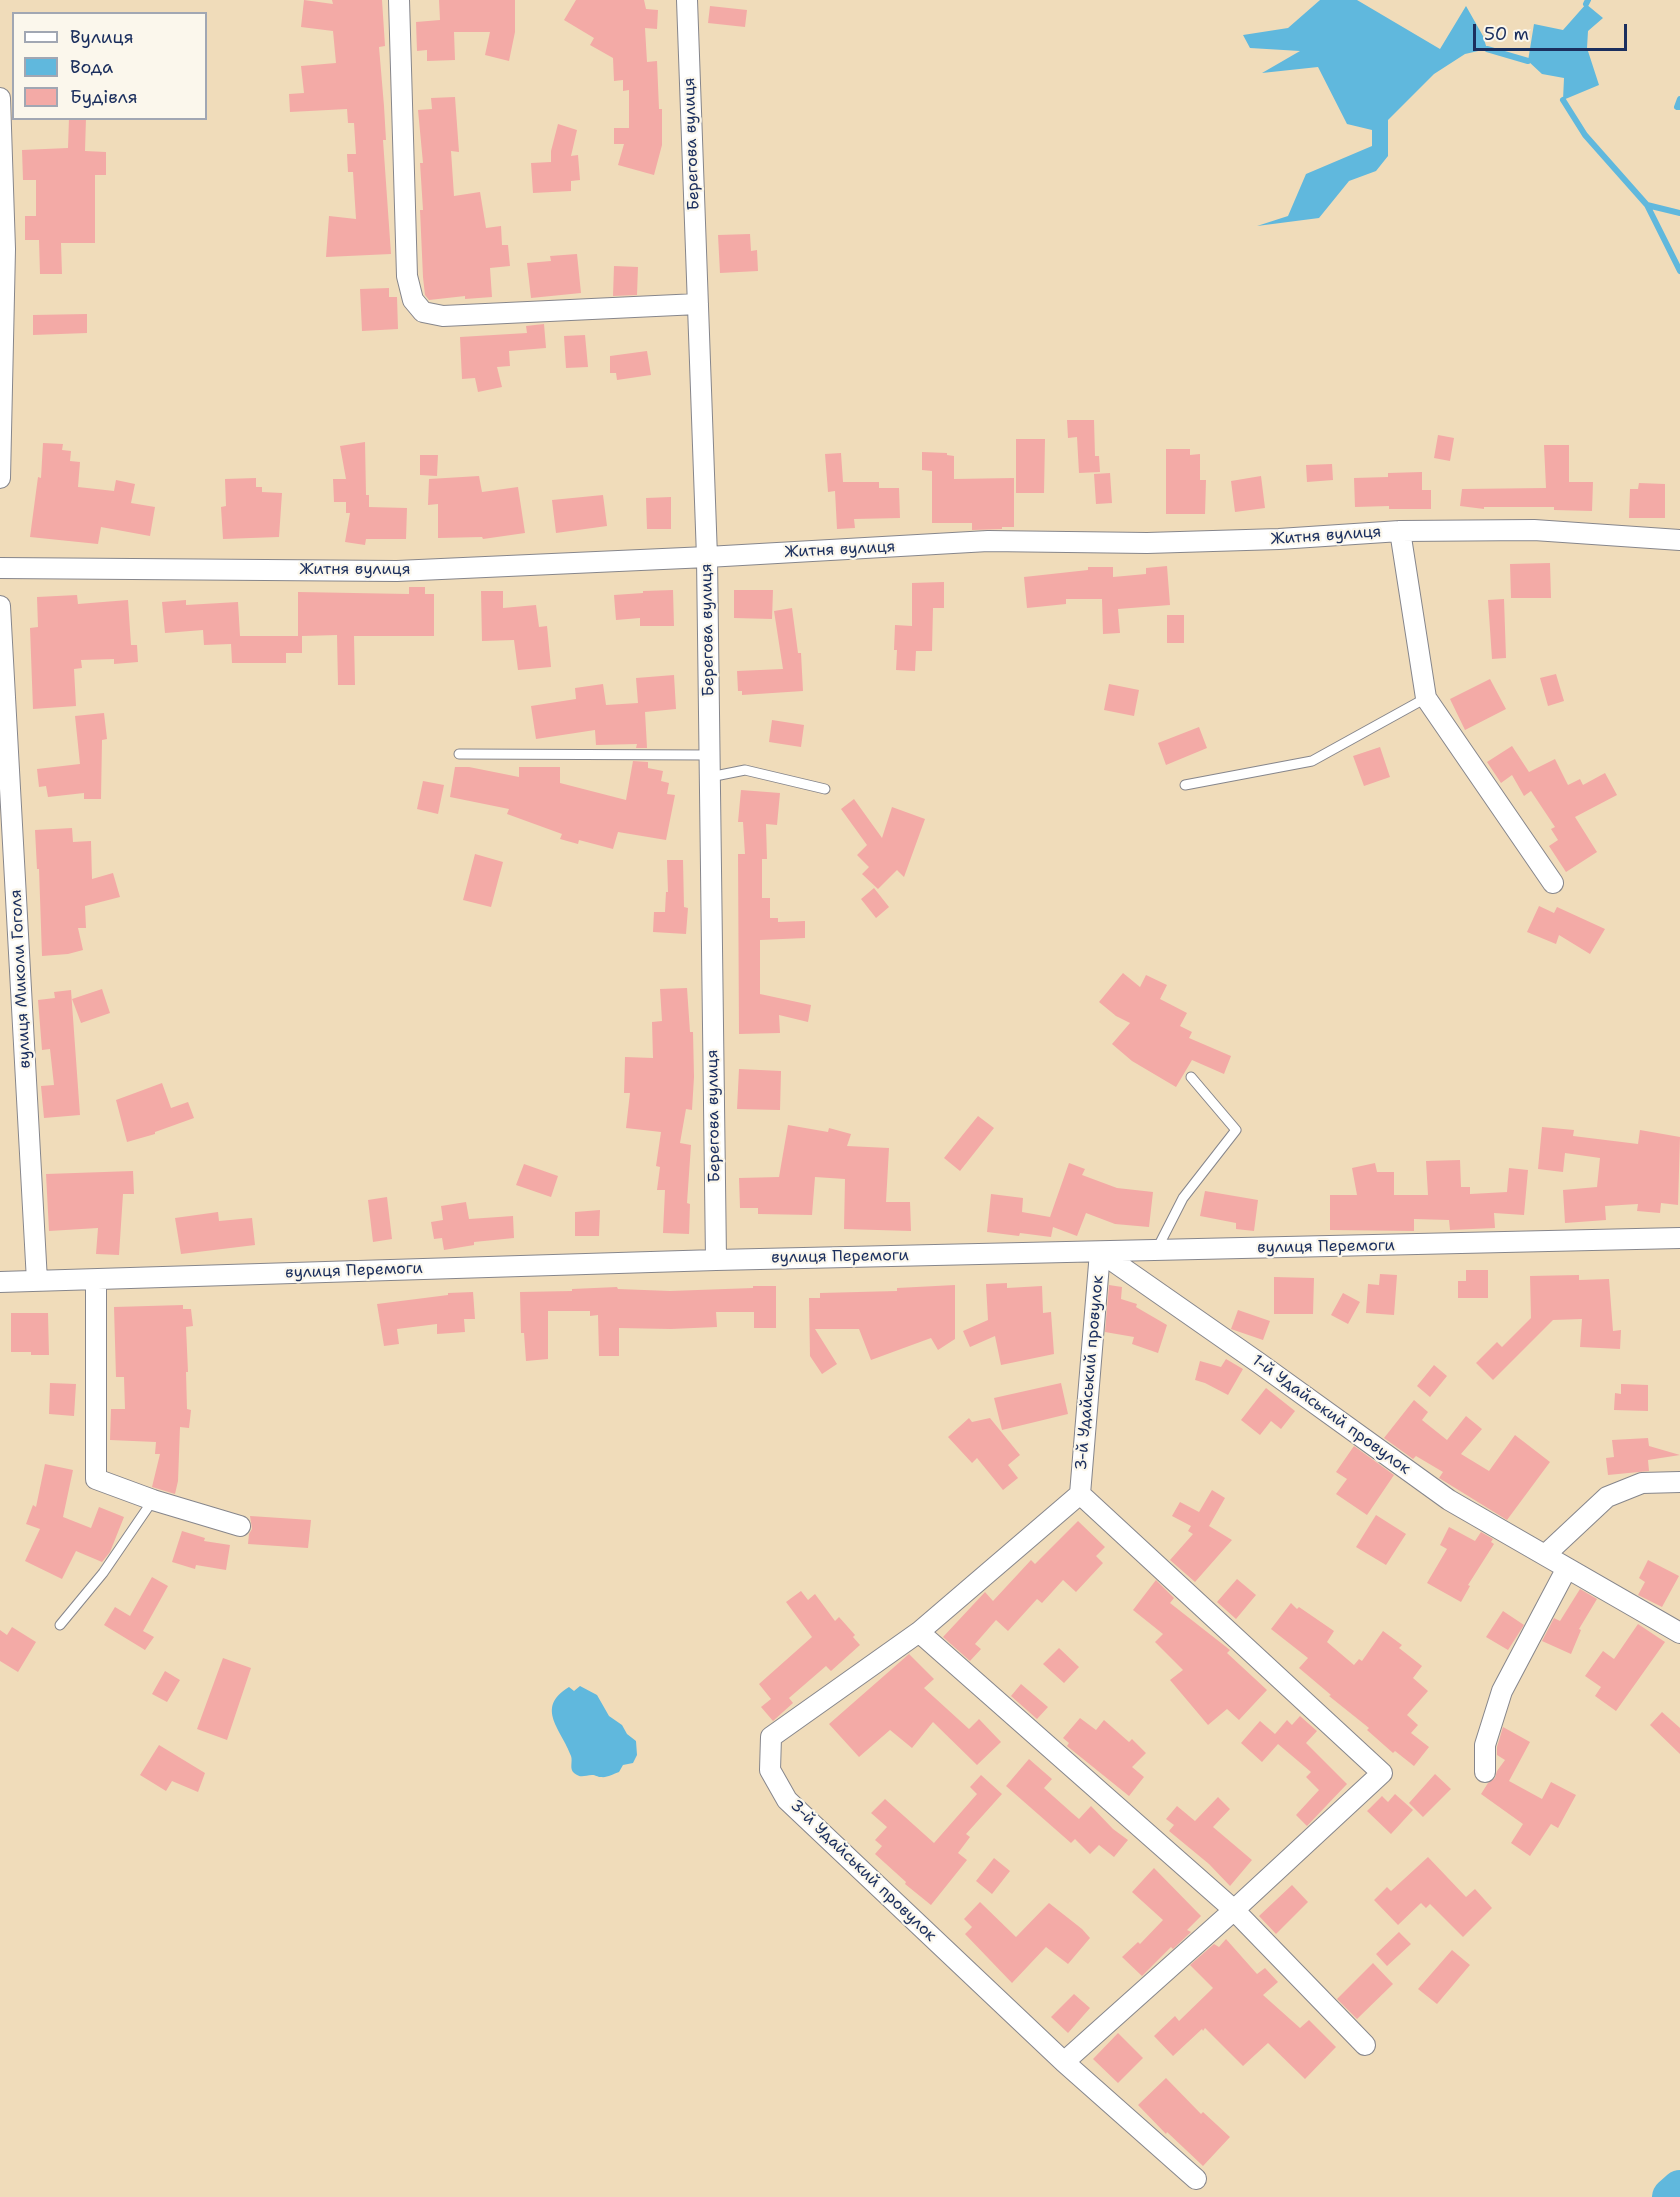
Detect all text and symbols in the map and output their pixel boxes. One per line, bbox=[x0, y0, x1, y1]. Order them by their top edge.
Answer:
legend bbox=[12, 12, 207, 120]
scale bar bbox=[1476, 12, 1630, 50]
text: 50 m bbox=[1484, 22, 1529, 46]
text: Вулиця bbox=[70, 25, 134, 49]
text: Вода bbox=[70, 55, 113, 79]
street label: Берегова вулиця bbox=[680, 77, 704, 211]
text: Будівля bbox=[70, 85, 138, 109]
street label: Житня вулиця bbox=[1270, 523, 1382, 549]
street label: Житня вулиця bbox=[784, 538, 896, 562]
street label: Житня вулиця bbox=[300, 560, 410, 580]
street label: Берегова вулиця bbox=[697, 563, 719, 697]
street label: вулиця Миколи Гоголя bbox=[7, 889, 35, 1069]
street label: Берегова вулиця bbox=[703, 1049, 725, 1183]
street label: вулиця Перемоги bbox=[1257, 1236, 1395, 1258]
street label: вулиця Перемоги bbox=[771, 1246, 909, 1268]
street label: вулиця Перемоги bbox=[285, 1259, 423, 1283]
street label: 3-й Удайський провулок bbox=[1072, 1275, 1108, 1471]
street label: 1-й Удайський провулок bbox=[1248, 1351, 1414, 1479]
street label: 3-й Удайський провулок bbox=[786, 1796, 940, 1946]

